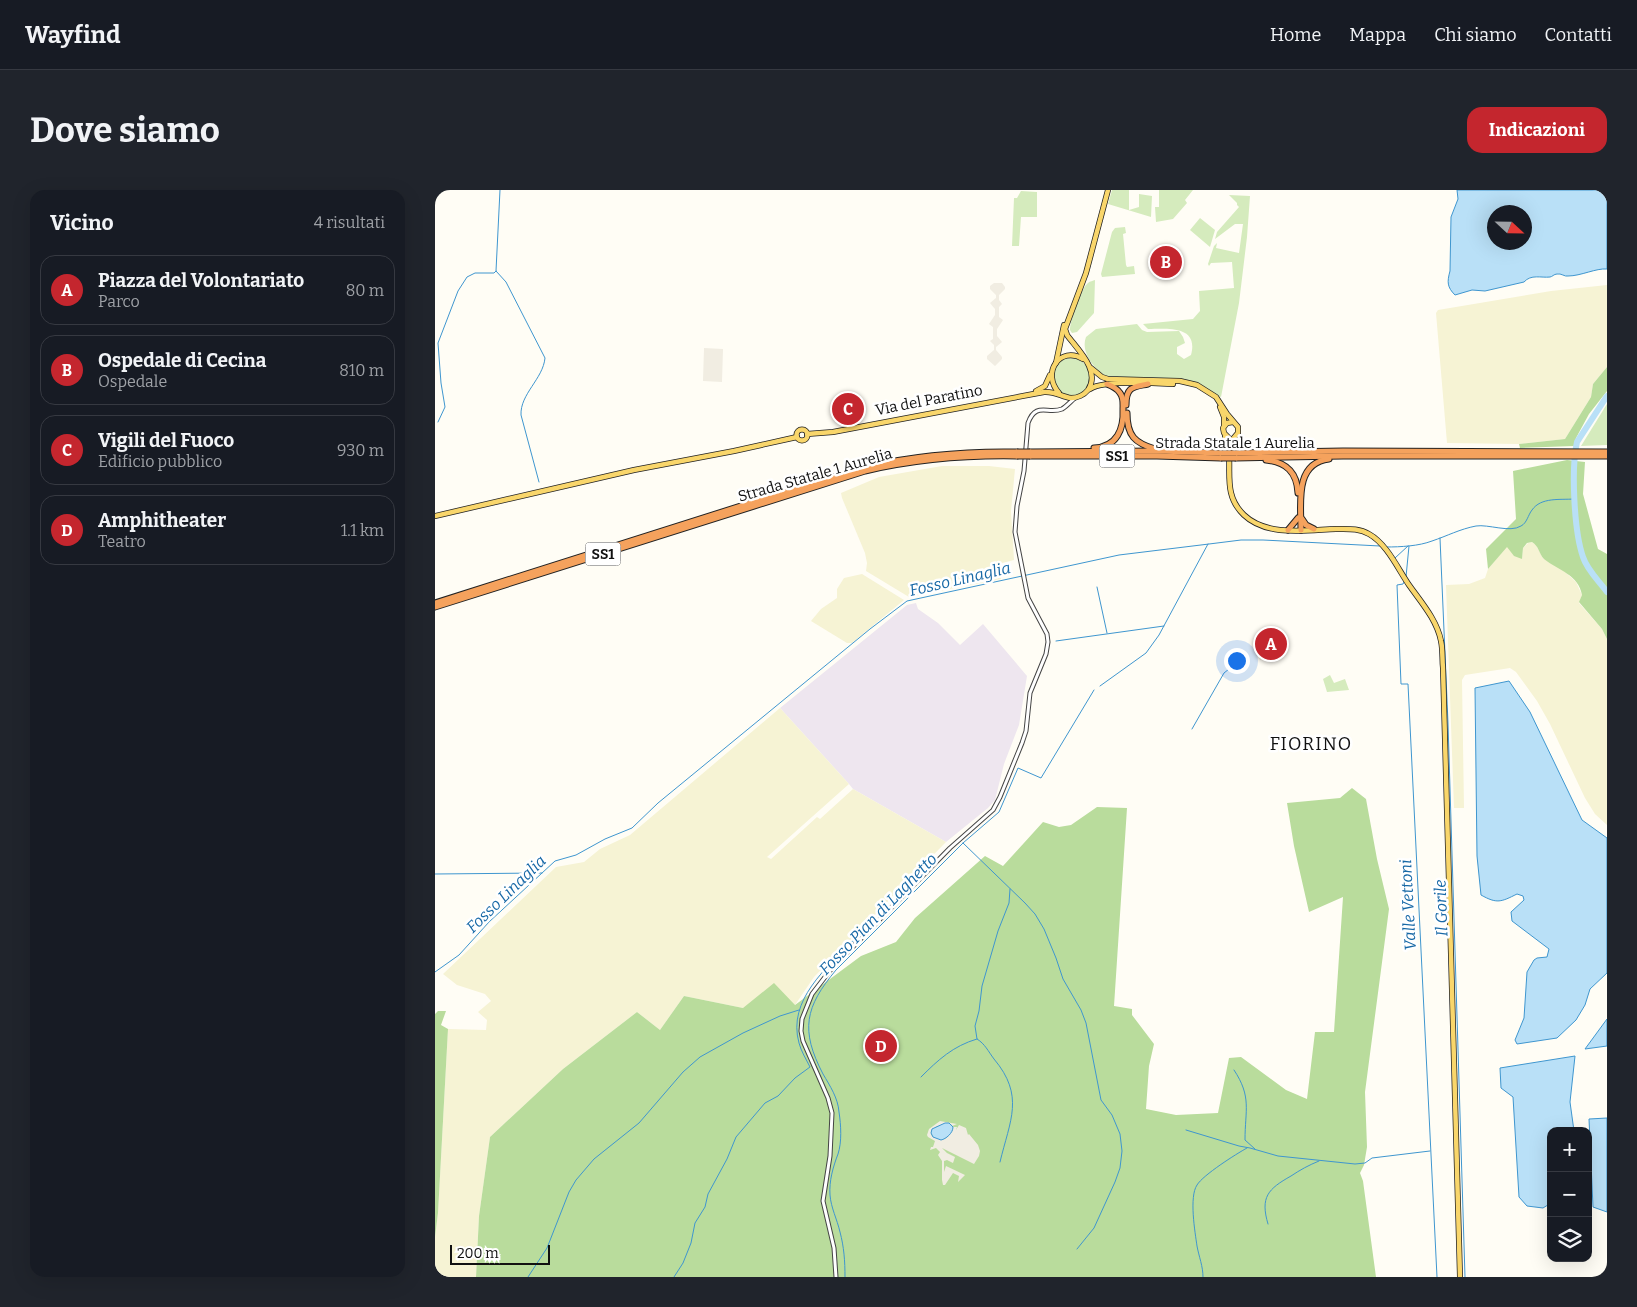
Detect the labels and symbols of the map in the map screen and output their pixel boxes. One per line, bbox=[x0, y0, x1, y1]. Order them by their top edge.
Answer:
north arrow bbox=[1487, 205, 1532, 250]
pin: B bbox=[1150, 243, 1182, 281]
street label: Via del Paratino bbox=[874, 381, 984, 419]
pin: C bbox=[832, 390, 864, 428]
street label: Strada Statale 1 Aurelia bbox=[1155, 434, 1315, 452]
street label: Strada Statale 1 Aurelia bbox=[736, 444, 894, 506]
road number: SS1 bbox=[1099, 445, 1135, 468]
road number: SS1 bbox=[585, 542, 621, 566]
water label: Fosso Linaglia bbox=[907, 558, 1013, 600]
pin: A bbox=[1255, 625, 1287, 663]
your location bbox=[1224, 648, 1250, 674]
district label: FIORINO bbox=[1270, 733, 1352, 755]
water label: Fosso Pian di Laghetto bbox=[815, 849, 941, 979]
water label: Fosso Linaglia bbox=[462, 851, 550, 937]
water label: Valle Vettoni bbox=[1396, 859, 1420, 951]
water label: Il Gorile bbox=[1431, 879, 1451, 937]
pin: D bbox=[865, 1027, 897, 1065]
scale bar bbox=[450, 1242, 550, 1265]

